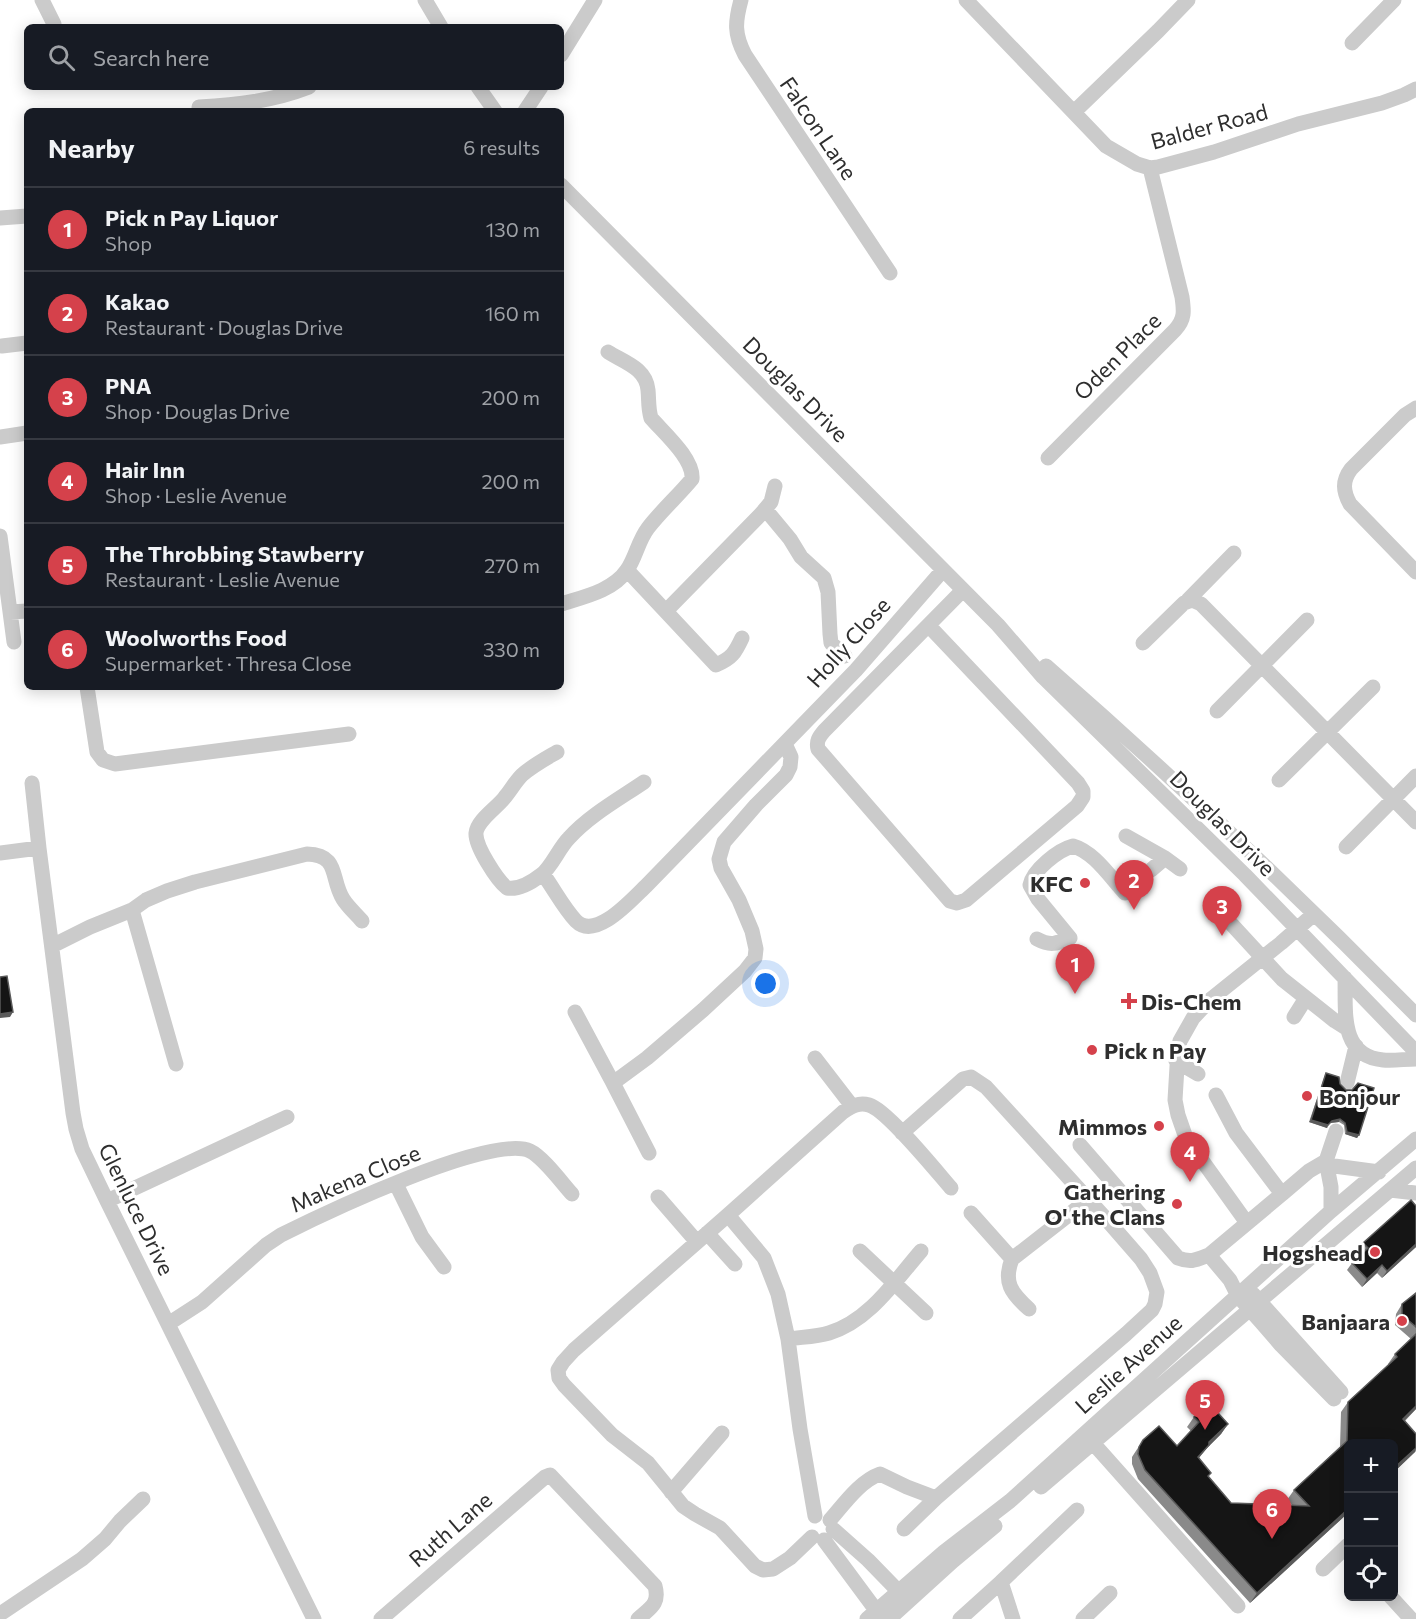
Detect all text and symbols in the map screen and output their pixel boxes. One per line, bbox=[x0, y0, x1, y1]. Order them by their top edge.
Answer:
search box bbox=[24, 24, 564, 90]
icon: search bbox=[45, 41, 78, 74]
text: Search here bbox=[93, 44, 209, 71]
street label: Falcon Lane bbox=[775, 71, 863, 185]
street label: Balder Road bbox=[1148, 97, 1270, 155]
text: Nearby bbox=[48, 132, 135, 163]
text: 6 results bbox=[463, 135, 540, 159]
text: Pick n Pay Liquor bbox=[105, 204, 278, 231]
text: 1 bbox=[63, 217, 72, 241]
text: 130 m bbox=[486, 217, 540, 241]
text: Shop bbox=[105, 231, 152, 255]
text: Kakao bbox=[105, 288, 169, 315]
text: 2 bbox=[62, 301, 73, 325]
text: 160 m bbox=[485, 301, 540, 325]
street label: Oden Place bbox=[1068, 307, 1166, 405]
text: Restaurant · Douglas Drive bbox=[105, 315, 343, 339]
street label: Douglas Drive bbox=[738, 331, 854, 447]
text: PNA bbox=[105, 372, 152, 399]
text: 3 bbox=[62, 385, 73, 409]
text: 200 m bbox=[482, 385, 540, 409]
text: Shop · Douglas Drive bbox=[105, 399, 290, 423]
text: Hair Inn bbox=[105, 456, 185, 483]
text: 4 bbox=[61, 469, 74, 493]
text: 200 m bbox=[482, 469, 540, 493]
text: Shop · Leslie Avenue bbox=[105, 483, 287, 507]
text: The Throbbing Stawberry bbox=[105, 540, 364, 567]
text: 5 bbox=[62, 553, 73, 577]
text: 270 m bbox=[484, 553, 540, 577]
text: Restaurant · Leslie Avenue bbox=[105, 567, 340, 591]
street label: Holly Close bbox=[801, 591, 895, 693]
text: Woolworths Food bbox=[105, 624, 287, 651]
text: 6 bbox=[61, 637, 74, 661]
text: 330 m bbox=[483, 637, 540, 661]
text: Supermarket · Thresa Close bbox=[105, 651, 352, 675]
street label: Douglas Drive bbox=[1165, 765, 1281, 881]
pin: 2 bbox=[1114, 860, 1154, 910]
place label: KFC bbox=[1030, 870, 1073, 897]
marker: KFC bbox=[1078, 876, 1092, 890]
pin: 3 bbox=[1202, 886, 1242, 936]
pin: 1 bbox=[1056, 944, 1094, 994]
your location bbox=[751, 969, 780, 998]
place label: Dis-Chem bbox=[1141, 988, 1241, 1015]
marker: Dis-Chem bbox=[1122, 994, 1136, 1008]
place label: Pick n Pay bbox=[1104, 1037, 1206, 1064]
marker: Pick n Pay bbox=[1085, 1043, 1099, 1057]
place label: Bonjour bbox=[1319, 1083, 1400, 1110]
marker: Bonjour bbox=[1300, 1089, 1314, 1103]
place label: Mimmos bbox=[1058, 1113, 1147, 1140]
marker: Mimmos bbox=[1152, 1119, 1166, 1133]
pin: 4 bbox=[1170, 1132, 1210, 1182]
street label: Makena Close bbox=[286, 1138, 424, 1218]
street label: Glenluce Drive bbox=[93, 1139, 181, 1279]
place label: Gathering O' the Clans bbox=[1045, 1178, 1165, 1230]
marker: Gathering O' the Clans bbox=[1170, 1197, 1184, 1211]
place label: Hogshead bbox=[1262, 1239, 1363, 1266]
marker: Hogshead bbox=[1368, 1245, 1382, 1259]
place label: Banjaara bbox=[1301, 1308, 1390, 1335]
street label: Leslie Avenue bbox=[1069, 1309, 1187, 1419]
marker: Banjaara bbox=[1395, 1314, 1409, 1328]
pin: 5 bbox=[1186, 1380, 1224, 1430]
map controls bbox=[1344, 1439, 1398, 1601]
button: + bbox=[1344, 1439, 1398, 1493]
street label: Ruth Lane bbox=[403, 1486, 497, 1572]
pin: 6 bbox=[1252, 1490, 1292, 1539]
button: − bbox=[1344, 1493, 1398, 1547]
button: locate bbox=[1344, 1547, 1398, 1601]

